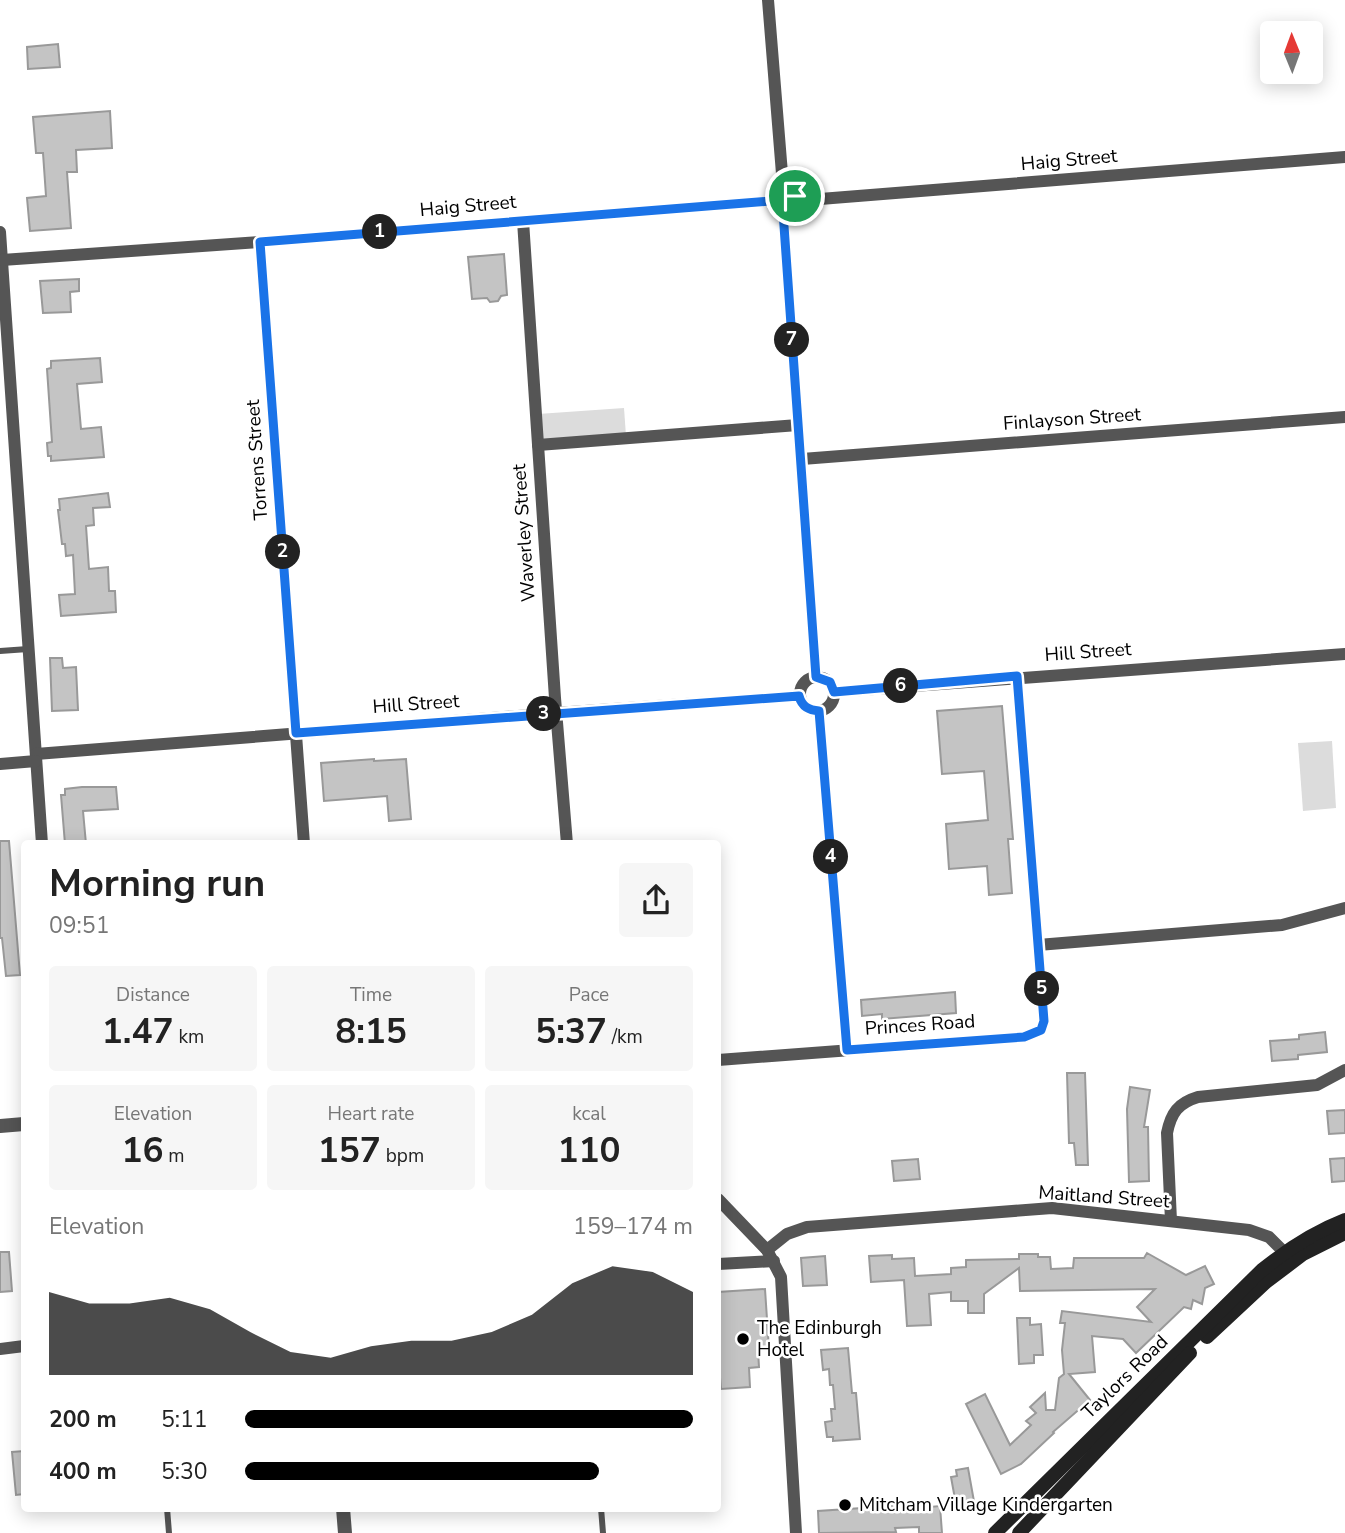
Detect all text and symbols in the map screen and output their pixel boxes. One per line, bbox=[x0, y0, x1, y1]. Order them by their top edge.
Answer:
north arrow bbox=[1260, 21, 1323, 84]
map controls bbox=[1260, 21, 1323, 84]
street label: Haig Street bbox=[1020, 143, 1119, 177]
pin bbox=[765, 166, 825, 226]
icon: arrive bbox=[776, 177, 814, 215]
street label: Haig Street bbox=[419, 189, 518, 223]
pin: 1 bbox=[362, 215, 398, 250]
text: 1 bbox=[374, 218, 385, 244]
pin: 7 bbox=[774, 322, 810, 358]
text: 7 bbox=[786, 326, 797, 352]
street label: Torrens Street bbox=[240, 398, 274, 521]
street label: Finlayson Street bbox=[1002, 401, 1142, 437]
street label: Waverley Street bbox=[506, 463, 542, 603]
pin: 2 bbox=[266, 534, 300, 570]
text: 2 bbox=[277, 538, 288, 564]
street label: Hill Street bbox=[1044, 636, 1133, 668]
pin: 6 bbox=[884, 668, 918, 704]
text: 6 bbox=[895, 672, 906, 698]
street label: Hill Street bbox=[372, 688, 461, 720]
pin: 3 bbox=[526, 696, 562, 732]
text: 3 bbox=[538, 700, 549, 726]
pin: 4 bbox=[814, 840, 848, 874]
text: 4 bbox=[825, 843, 836, 869]
text: Morning run bbox=[49, 858, 265, 909]
button: share bbox=[619, 863, 693, 937]
text: 09:51 bbox=[49, 910, 109, 941]
pin: 5 bbox=[1024, 972, 1060, 1006]
text: 5 bbox=[1036, 975, 1047, 1001]
text: Distance bbox=[116, 982, 190, 1008]
text: Time bbox=[350, 982, 392, 1008]
text: Pace bbox=[569, 982, 609, 1008]
text: 1.47 bbox=[102, 1008, 174, 1055]
text: 8:15 bbox=[335, 1008, 407, 1055]
text: 5:37 bbox=[535, 1008, 607, 1055]
street label: Princes Road bbox=[864, 1008, 976, 1042]
text: km bbox=[174, 1024, 204, 1050]
text: /km bbox=[607, 1024, 643, 1050]
text: Elevation bbox=[114, 1101, 192, 1127]
text: Heart rate bbox=[328, 1101, 414, 1127]
text: kcal bbox=[572, 1101, 606, 1127]
text: 16 bbox=[121, 1127, 163, 1174]
text: 157 bbox=[318, 1127, 381, 1174]
text: 110 bbox=[557, 1127, 621, 1174]
text: m bbox=[163, 1143, 185, 1169]
text: bpm bbox=[381, 1143, 424, 1169]
street label: Maitland Street bbox=[1037, 1179, 1171, 1215]
text: Elevation bbox=[49, 1211, 144, 1242]
text: 159–174 m bbox=[573, 1211, 693, 1242]
place label: The Edinburgh Hotel bbox=[757, 1315, 882, 1363]
street label: Taylors Road bbox=[1076, 1329, 1174, 1425]
marker: The Edinburgh Hotel bbox=[735, 1331, 751, 1347]
text: 200 m bbox=[49, 1404, 117, 1435]
text: 5:11 bbox=[161, 1404, 208, 1435]
text: 400 m bbox=[49, 1456, 117, 1487]
text: 5:30 bbox=[161, 1456, 208, 1487]
place label: Mitcham Village Kindergarten bbox=[859, 1492, 1113, 1518]
marker: Mitcham Village Kindergarten bbox=[837, 1497, 853, 1513]

